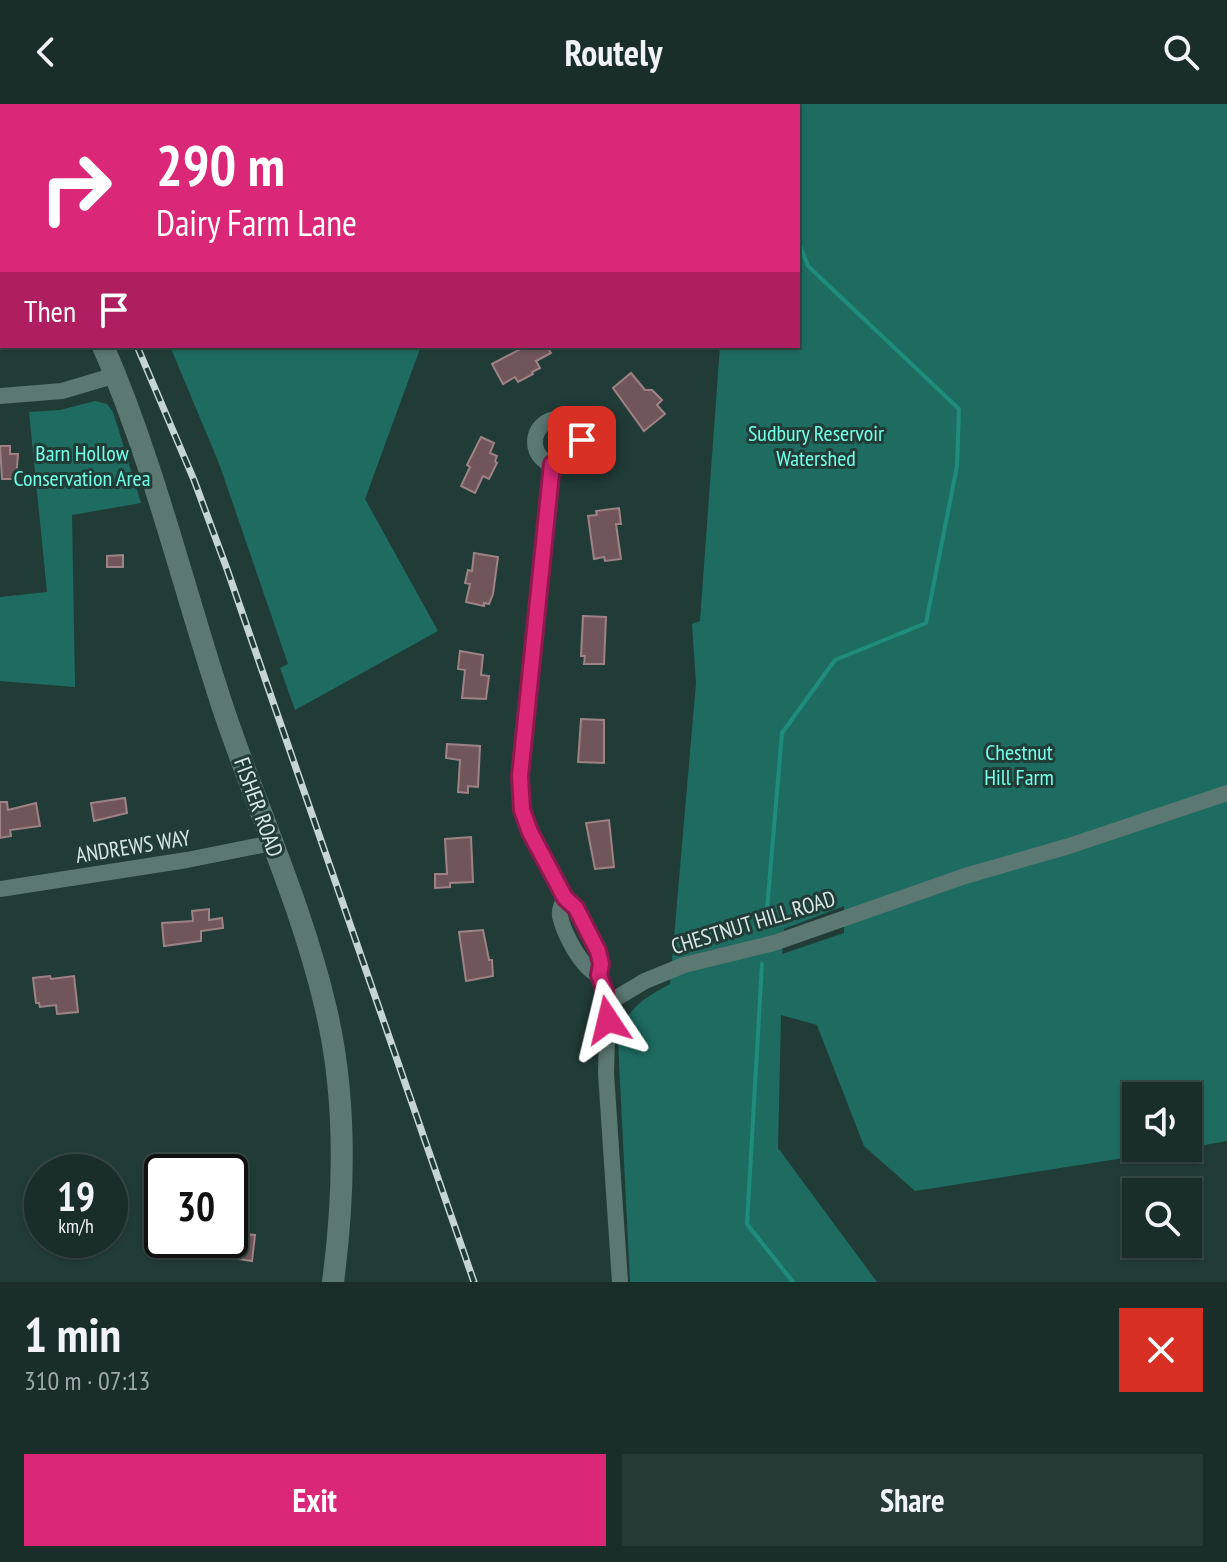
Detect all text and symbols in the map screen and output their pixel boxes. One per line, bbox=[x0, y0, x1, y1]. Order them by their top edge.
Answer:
text: Routely bbox=[565, 29, 662, 76]
icon: back bbox=[24, 30, 68, 74]
icon: search bbox=[1159, 30, 1203, 74]
text: 290 m bbox=[156, 129, 285, 201]
icon: right bbox=[24, 136, 128, 240]
text: Dairy Farm Lane bbox=[156, 199, 357, 246]
icon: arrive bbox=[92, 288, 136, 332]
text: Then bbox=[24, 291, 76, 330]
pin bbox=[548, 406, 616, 474]
icon: arrive bbox=[560, 418, 604, 462]
park label: Sudbury Reservoir Watershed bbox=[748, 419, 884, 472]
park label: Barn Hollow Conservation Area bbox=[14, 439, 150, 492]
park label: Chestnut Hill Farm bbox=[984, 738, 1054, 791]
street label: FISHER ROAD bbox=[228, 754, 290, 860]
street label: ANDREWS WAY bbox=[74, 823, 192, 869]
street label: CHESTNUT HILL ROAD bbox=[668, 884, 838, 960]
position arrow bbox=[566, 978, 650, 1062]
map controls bbox=[1122, 1082, 1202, 1258]
button: sound bbox=[1122, 1082, 1202, 1162]
speed limit sign: 30 bbox=[144, 1154, 248, 1258]
text: 19 bbox=[57, 1170, 95, 1222]
button: search bbox=[1122, 1178, 1202, 1258]
text: km/h bbox=[58, 1213, 94, 1239]
text: 1 min bbox=[24, 1303, 121, 1365]
button: close bbox=[1119, 1308, 1203, 1392]
text: 310 m · 07:13 bbox=[24, 1364, 150, 1397]
button: Exit bbox=[24, 1454, 606, 1546]
button: Share bbox=[622, 1454, 1203, 1546]

